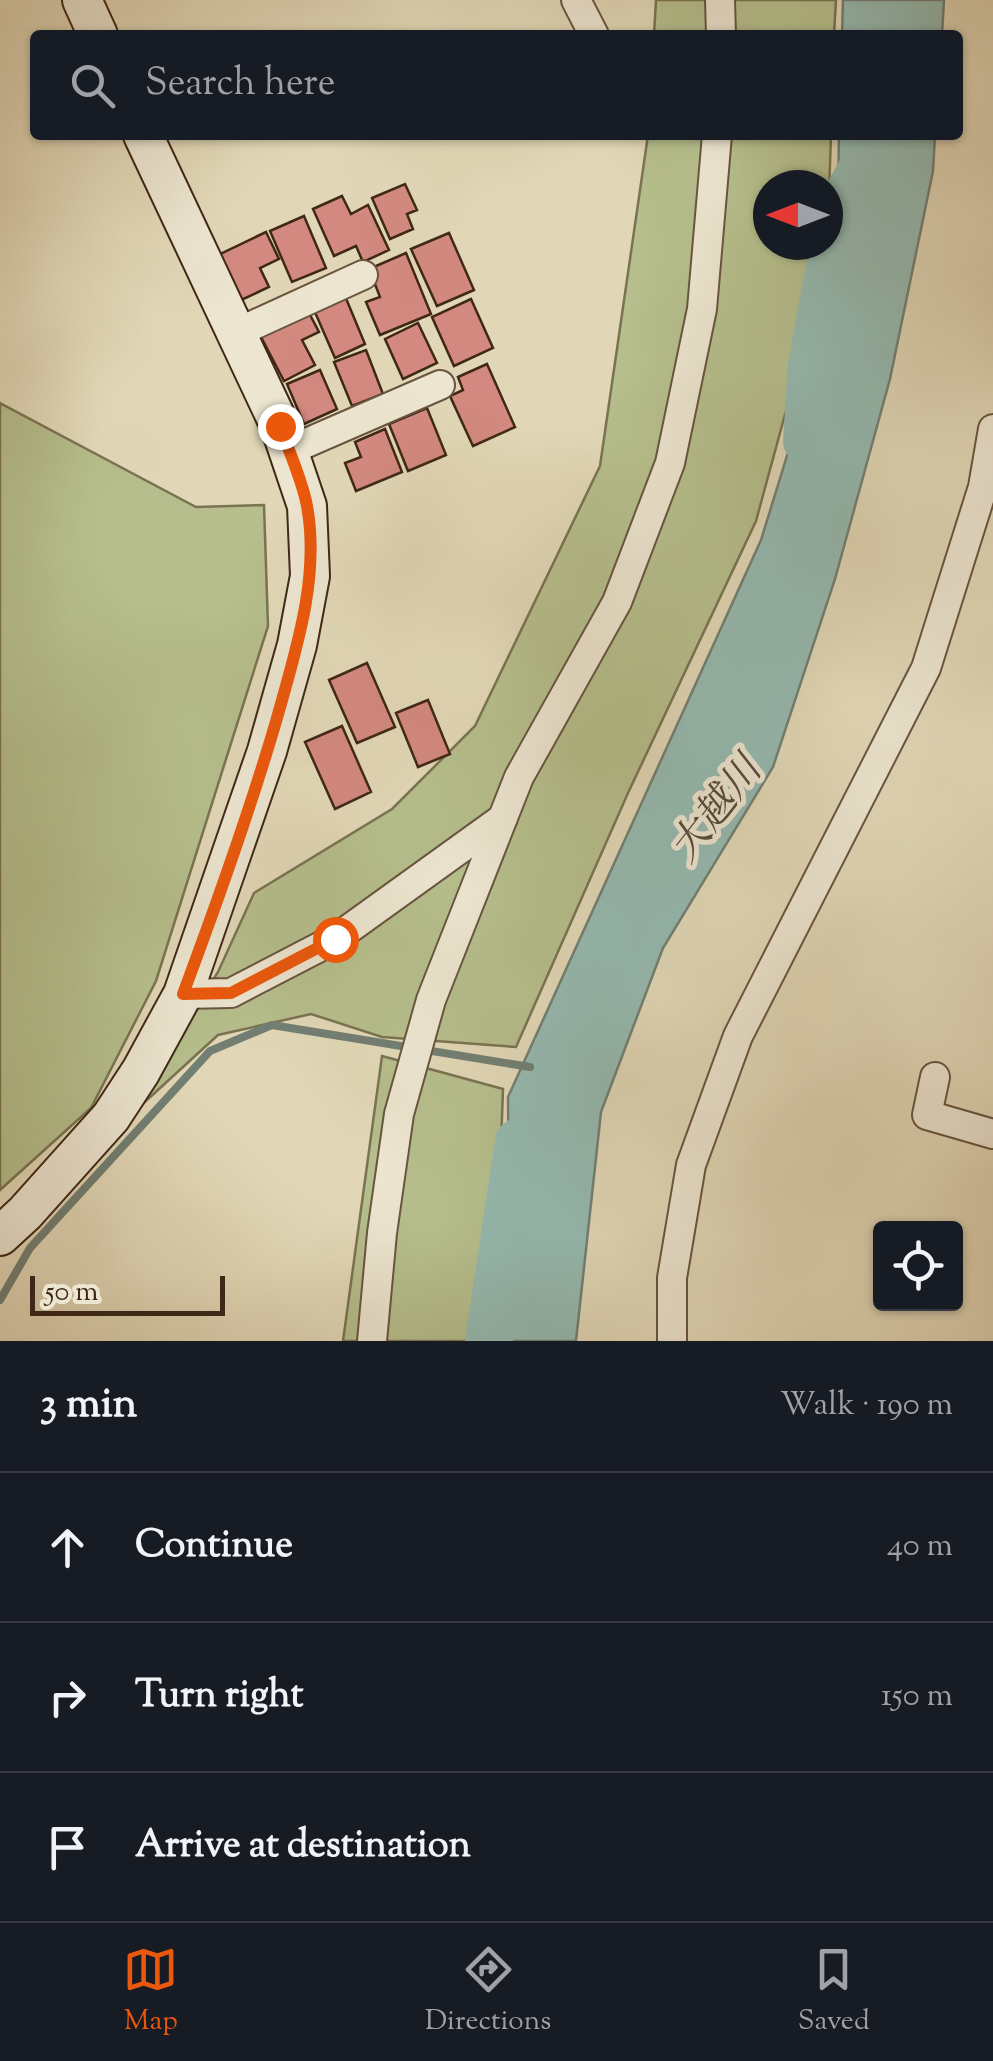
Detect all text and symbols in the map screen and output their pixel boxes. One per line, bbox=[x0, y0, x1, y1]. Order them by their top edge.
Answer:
search box bbox=[30, 30, 963, 140]
icon: search bbox=[65, 58, 120, 113]
text: Search here bbox=[145, 58, 336, 112]
north arrow bbox=[753, 170, 843, 260]
route end bbox=[258, 404, 304, 450]
water label: 大越川 bbox=[659, 743, 780, 876]
route start bbox=[313, 917, 359, 963]
map controls bbox=[873, 1221, 963, 1311]
button: locate bbox=[873, 1221, 963, 1311]
scale bar bbox=[30, 1271, 225, 1316]
text: 50 m bbox=[45, 1273, 99, 1313]
text: 3 min bbox=[40, 1376, 137, 1436]
text: Walk · 190 m bbox=[780, 1383, 953, 1429]
icon: ahead bbox=[40, 1520, 95, 1575]
text: Continue bbox=[135, 1520, 293, 1574]
text: 40 m bbox=[887, 1524, 953, 1570]
icon: right bbox=[40, 1670, 95, 1725]
text: Turn right bbox=[135, 1670, 303, 1724]
text: 150 m bbox=[881, 1674, 953, 1720]
icon: arrive bbox=[40, 1820, 95, 1875]
text: Arrive at destination bbox=[135, 1820, 471, 1874]
tab: Map bbox=[123, 1942, 178, 2042]
tab: Directions bbox=[425, 1942, 551, 2042]
tab: Saved bbox=[798, 1942, 870, 2042]

